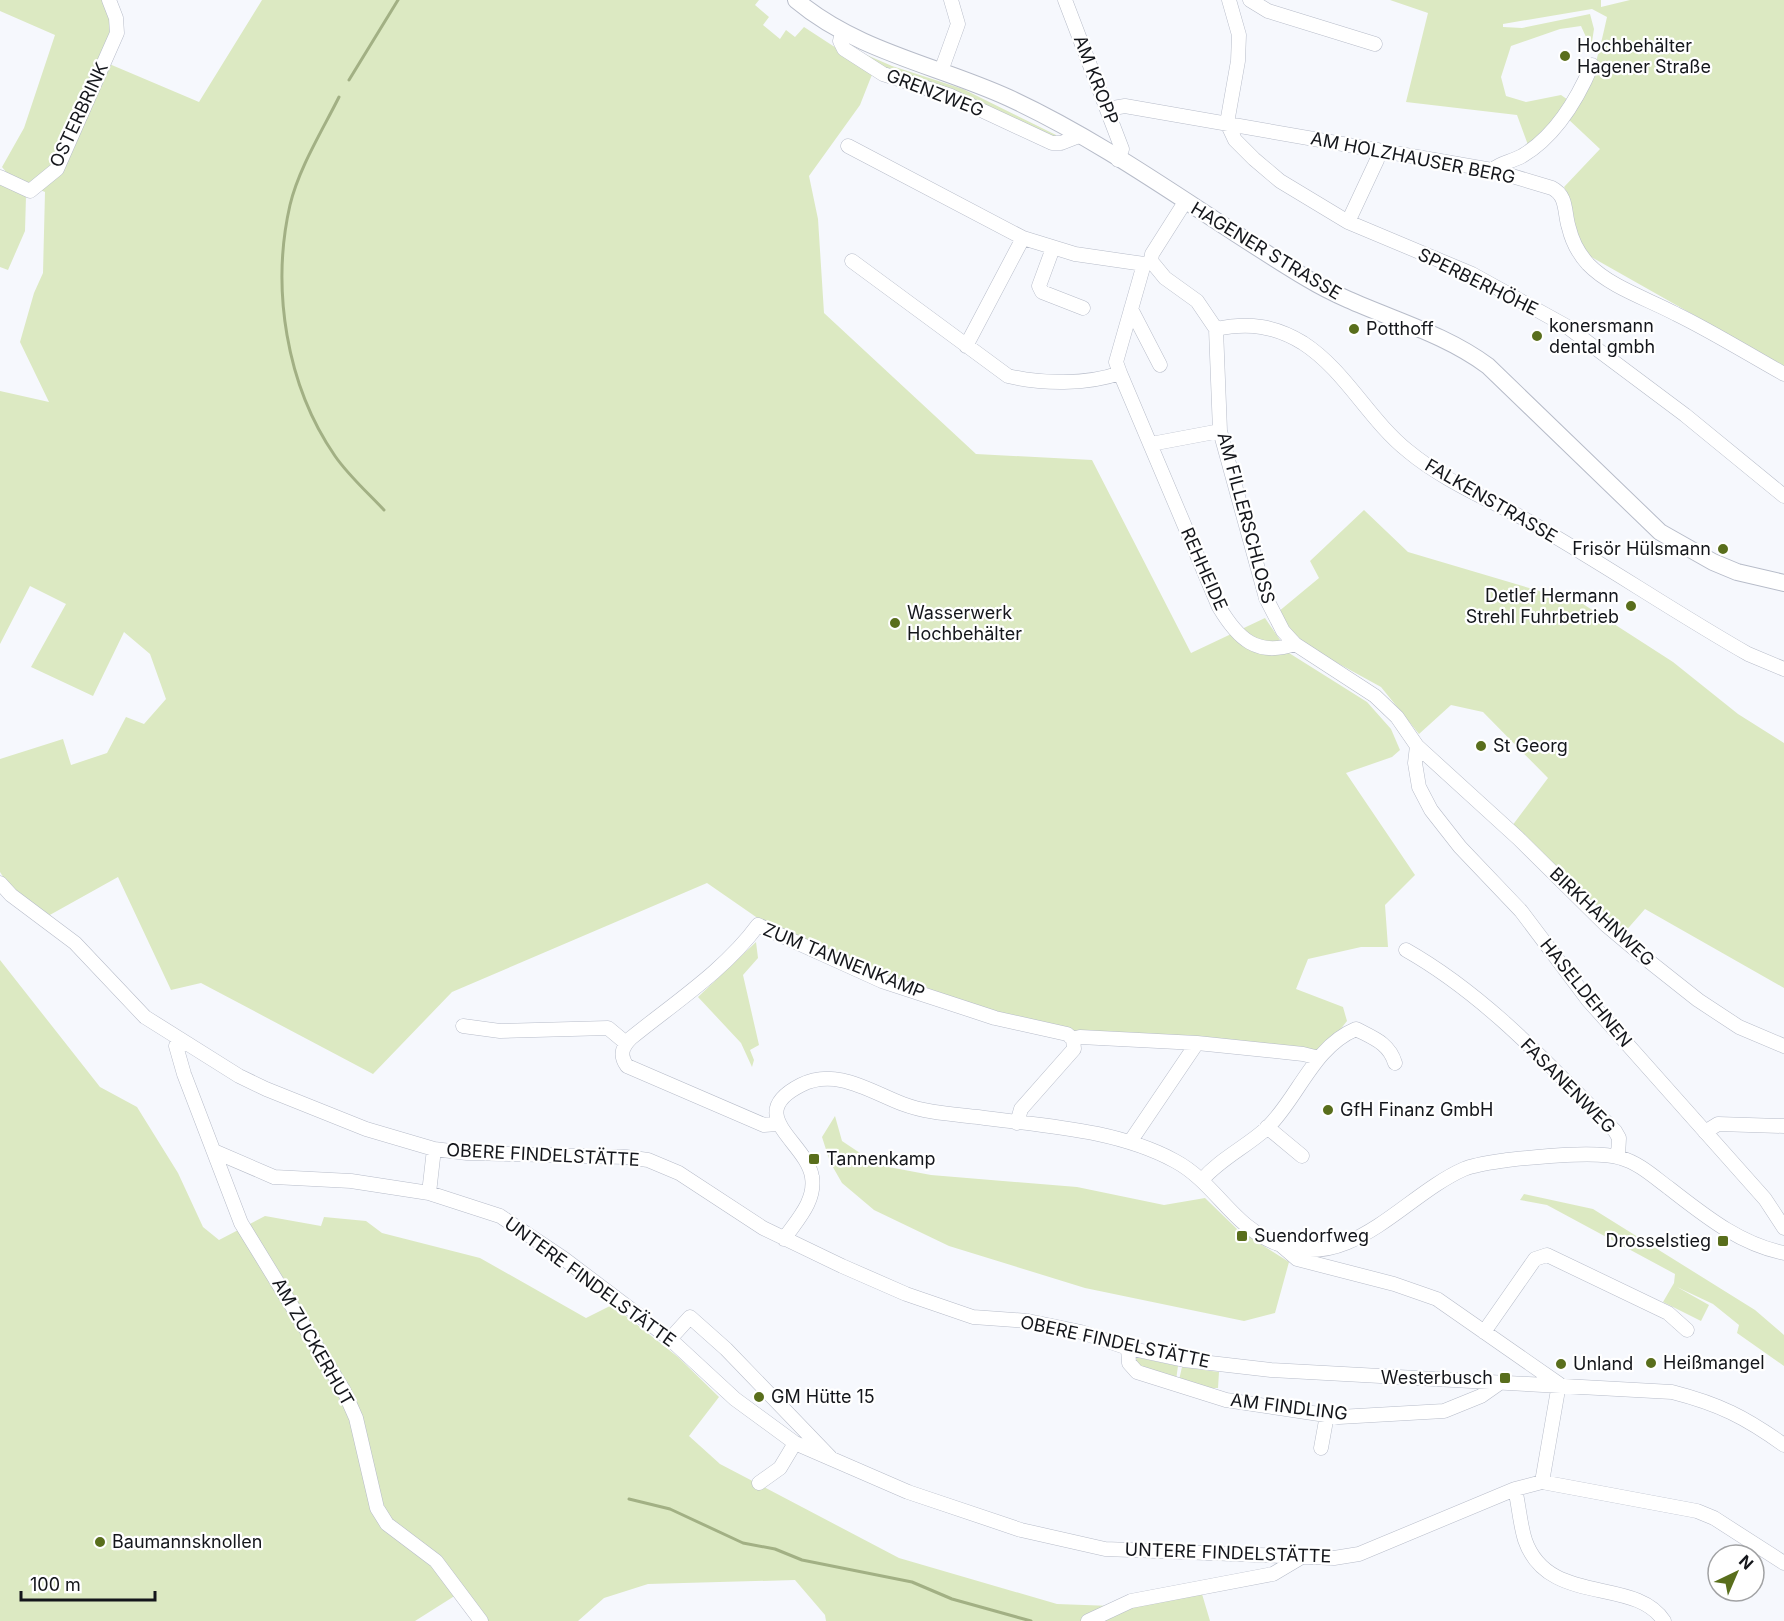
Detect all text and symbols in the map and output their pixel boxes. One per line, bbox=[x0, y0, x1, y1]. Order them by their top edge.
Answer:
street label: AM KROPP bbox=[1070, 32, 1123, 128]
place label: Hochbehälter Hagener Straße bbox=[1577, 35, 1711, 77]
marker: Hochbehälter Hagener Straße bbox=[1558, 49, 1572, 63]
street label: OSTERBRINK bbox=[45, 59, 112, 171]
street label: GRENZWEG bbox=[883, 64, 987, 121]
street label: AM HOLZHAUSER BERG bbox=[1309, 127, 1517, 188]
street label: HAGENER STRASSE bbox=[1187, 197, 1345, 304]
street label: SPERBERHÖHE bbox=[1415, 243, 1542, 320]
place label: konersmann dental gmbh bbox=[1549, 315, 1655, 357]
place label: Potthoff bbox=[1366, 318, 1434, 339]
marker: Potthoff bbox=[1347, 322, 1361, 336]
marker: konersmann dental gmbh bbox=[1530, 329, 1544, 343]
street label: AM FILLERSCHLOSS bbox=[1213, 430, 1279, 606]
street label: FALKENSTRASSE bbox=[1421, 454, 1561, 547]
street label: REHHEIDE bbox=[1177, 524, 1232, 614]
place label: Frisör Hülsmann bbox=[1572, 538, 1711, 559]
marker: Frisör Hülsmann bbox=[1716, 542, 1730, 556]
place label: Detlef Hermann Strehl Fuhrbetrieb bbox=[1466, 585, 1619, 627]
marker: Detlef Hermann Strehl Fuhrbetrieb bbox=[1624, 599, 1638, 613]
place label: Wasserwerk Hochbehälter bbox=[907, 602, 1022, 644]
marker: Wasserwerk Hochbehälter bbox=[888, 616, 902, 630]
place label: St Georg bbox=[1493, 735, 1568, 756]
marker: St Georg bbox=[1474, 739, 1488, 753]
street label: BIRKHAHNWEG bbox=[1546, 863, 1659, 970]
street label: ZUM TANNENKAMP bbox=[760, 919, 928, 1003]
street label: HASELDEHNEN bbox=[1536, 934, 1637, 1051]
street label: FASANENWEG bbox=[1517, 1034, 1620, 1137]
place label: GfH Finanz GmbH bbox=[1340, 1099, 1494, 1120]
marker: GfH Finanz GmbH bbox=[1321, 1103, 1335, 1117]
street label: OBERE FINDELSTÄTTE bbox=[446, 1138, 640, 1170]
place label: Tannenkamp bbox=[826, 1148, 936, 1169]
marker: Tannenkamp bbox=[807, 1152, 821, 1166]
street label: UNTERE FINDELSTÄTTE bbox=[501, 1212, 681, 1351]
place label: Suendorfweg bbox=[1254, 1225, 1369, 1246]
marker: Suendorfweg bbox=[1235, 1229, 1249, 1243]
place label: Drosselstieg bbox=[1606, 1230, 1711, 1251]
marker: Drosselstieg bbox=[1716, 1234, 1730, 1248]
street label: AM ZUCKERHUT bbox=[268, 1274, 359, 1410]
street label: OBERE FINDELSTÄTTE bbox=[1018, 1310, 1212, 1372]
place label: Heißmangel bbox=[1663, 1352, 1765, 1373]
place label: Unland bbox=[1573, 1353, 1633, 1374]
marker: Heißmangel bbox=[1644, 1356, 1658, 1370]
marker: Unland bbox=[1554, 1357, 1568, 1371]
place label: Westerbusch bbox=[1381, 1367, 1493, 1388]
marker: Westerbusch bbox=[1498, 1371, 1512, 1385]
place label: GM Hütte 15 bbox=[771, 1386, 875, 1407]
street label: AM FINDLING bbox=[1229, 1389, 1349, 1424]
marker: GM Hütte 15 bbox=[752, 1390, 766, 1404]
place label: Baumannsknollen bbox=[112, 1531, 262, 1552]
marker: Baumannsknollen bbox=[93, 1535, 107, 1549]
street label: UNTERE FINDELSTÄTTE bbox=[1124, 1537, 1332, 1567]
north arrow bbox=[1706, 1543, 1766, 1603]
text: N bbox=[1735, 1551, 1758, 1574]
scale bar bbox=[21, 1564, 154, 1602]
text: 100 m bbox=[30, 1574, 81, 1595]

